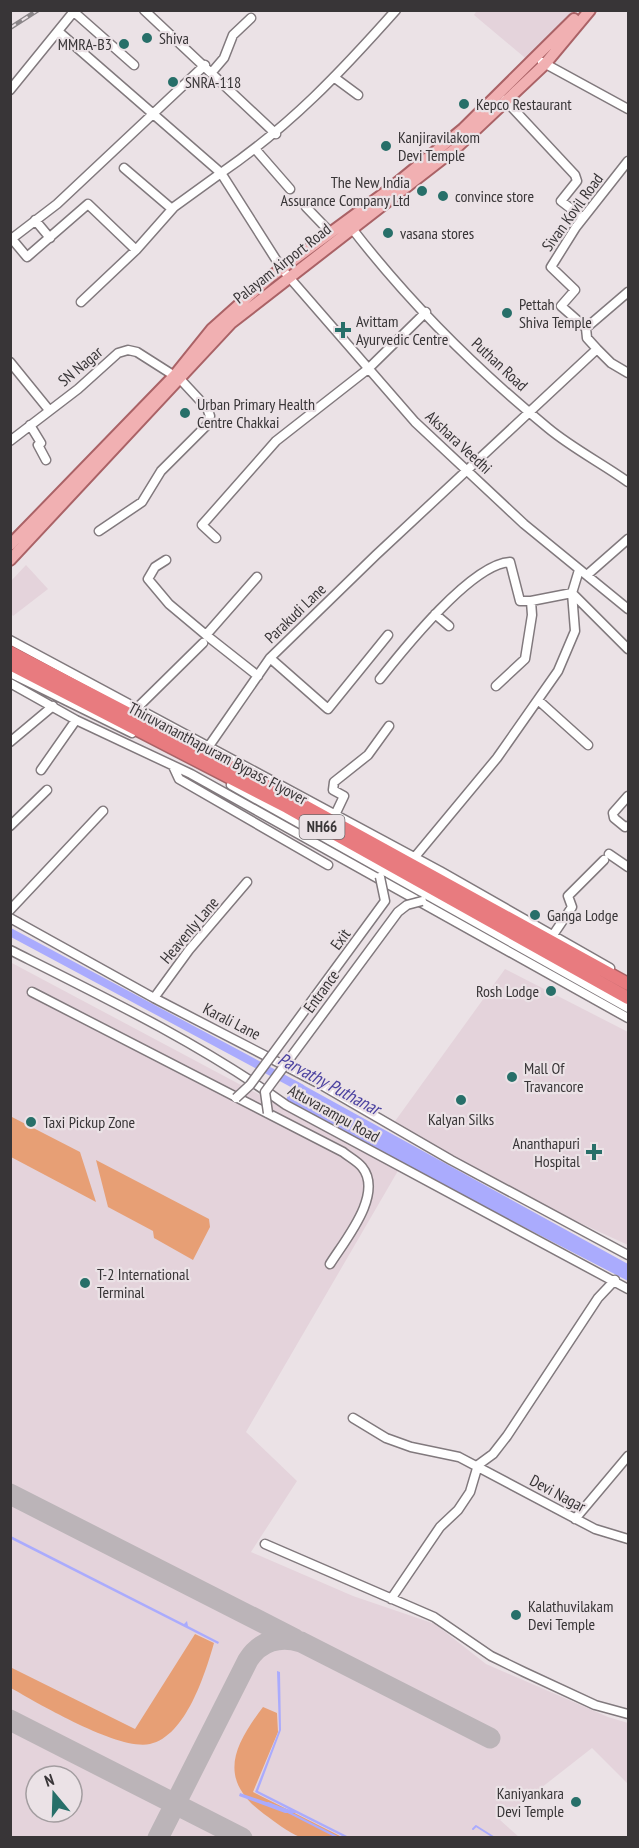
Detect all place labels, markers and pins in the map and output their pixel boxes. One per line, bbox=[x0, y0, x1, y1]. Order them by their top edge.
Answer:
place label: Shiva bbox=[159, 28, 189, 48]
marker: Shiva bbox=[140, 31, 154, 45]
place label: MMRA-B3 bbox=[58, 34, 112, 54]
marker: MMRA-B3 bbox=[117, 37, 131, 51]
place label: SNRA-118 bbox=[185, 72, 241, 92]
marker: SNRA-118 bbox=[166, 75, 180, 89]
place label: Kepco Restaurant bbox=[476, 94, 572, 114]
marker: Kepco Restaurant bbox=[457, 97, 471, 111]
place label: Kanjiravilakom Devi Temple bbox=[398, 127, 480, 165]
marker: Kanjiravilakom Devi Temple bbox=[379, 139, 393, 153]
place label: The New India Assurance Company Ltd bbox=[280, 172, 410, 210]
marker: The New India Assurance Company Ltd bbox=[415, 184, 429, 198]
place label: convince store bbox=[455, 186, 534, 206]
marker: convince store bbox=[436, 189, 450, 203]
place label: vasana stores bbox=[400, 223, 474, 243]
marker: vasana stores bbox=[381, 226, 395, 240]
place label: Pettah Shiva Temple bbox=[519, 294, 592, 332]
marker: Pettah Shiva Temple bbox=[500, 306, 514, 320]
place label: Avittam Ayurvedic Centre bbox=[356, 311, 448, 349]
marker: Avittam Ayurvedic Centre bbox=[334, 321, 352, 339]
place label: Urban Primary Health Centre Chakkai bbox=[197, 394, 315, 432]
marker: Urban Primary Health Centre Chakkai bbox=[178, 406, 192, 420]
place label: Ganga Lodge bbox=[547, 905, 618, 925]
marker: Ganga Lodge bbox=[528, 908, 542, 922]
place label: Rosh Lodge bbox=[476, 981, 539, 1001]
marker: Rosh Lodge bbox=[544, 984, 558, 998]
place label: Mall Of Travancore bbox=[524, 1058, 584, 1096]
marker: Mall Of Travancore bbox=[505, 1070, 519, 1084]
marker: Kalyan Silks bbox=[454, 1093, 468, 1107]
place label: Kalyan Silks bbox=[428, 1109, 494, 1129]
place label: Taxi Pickup Zone bbox=[43, 1112, 135, 1132]
marker: Taxi Pickup Zone bbox=[24, 1115, 38, 1129]
place label: Ananthapuri Hospital bbox=[512, 1133, 580, 1171]
marker: Ananthapuri Hospital bbox=[585, 1143, 603, 1161]
place label: T-2 International Terminal bbox=[97, 1264, 189, 1302]
marker: T-2 International Terminal bbox=[78, 1276, 92, 1290]
place label: Kalathuvilakam Devi Temple bbox=[528, 1596, 613, 1634]
marker: Kalathuvilakam Devi Temple bbox=[509, 1608, 523, 1622]
place label: Kaniyankara Devi Temple bbox=[497, 1783, 564, 1821]
marker: Kaniyankara Devi Temple bbox=[569, 1795, 583, 1809]

